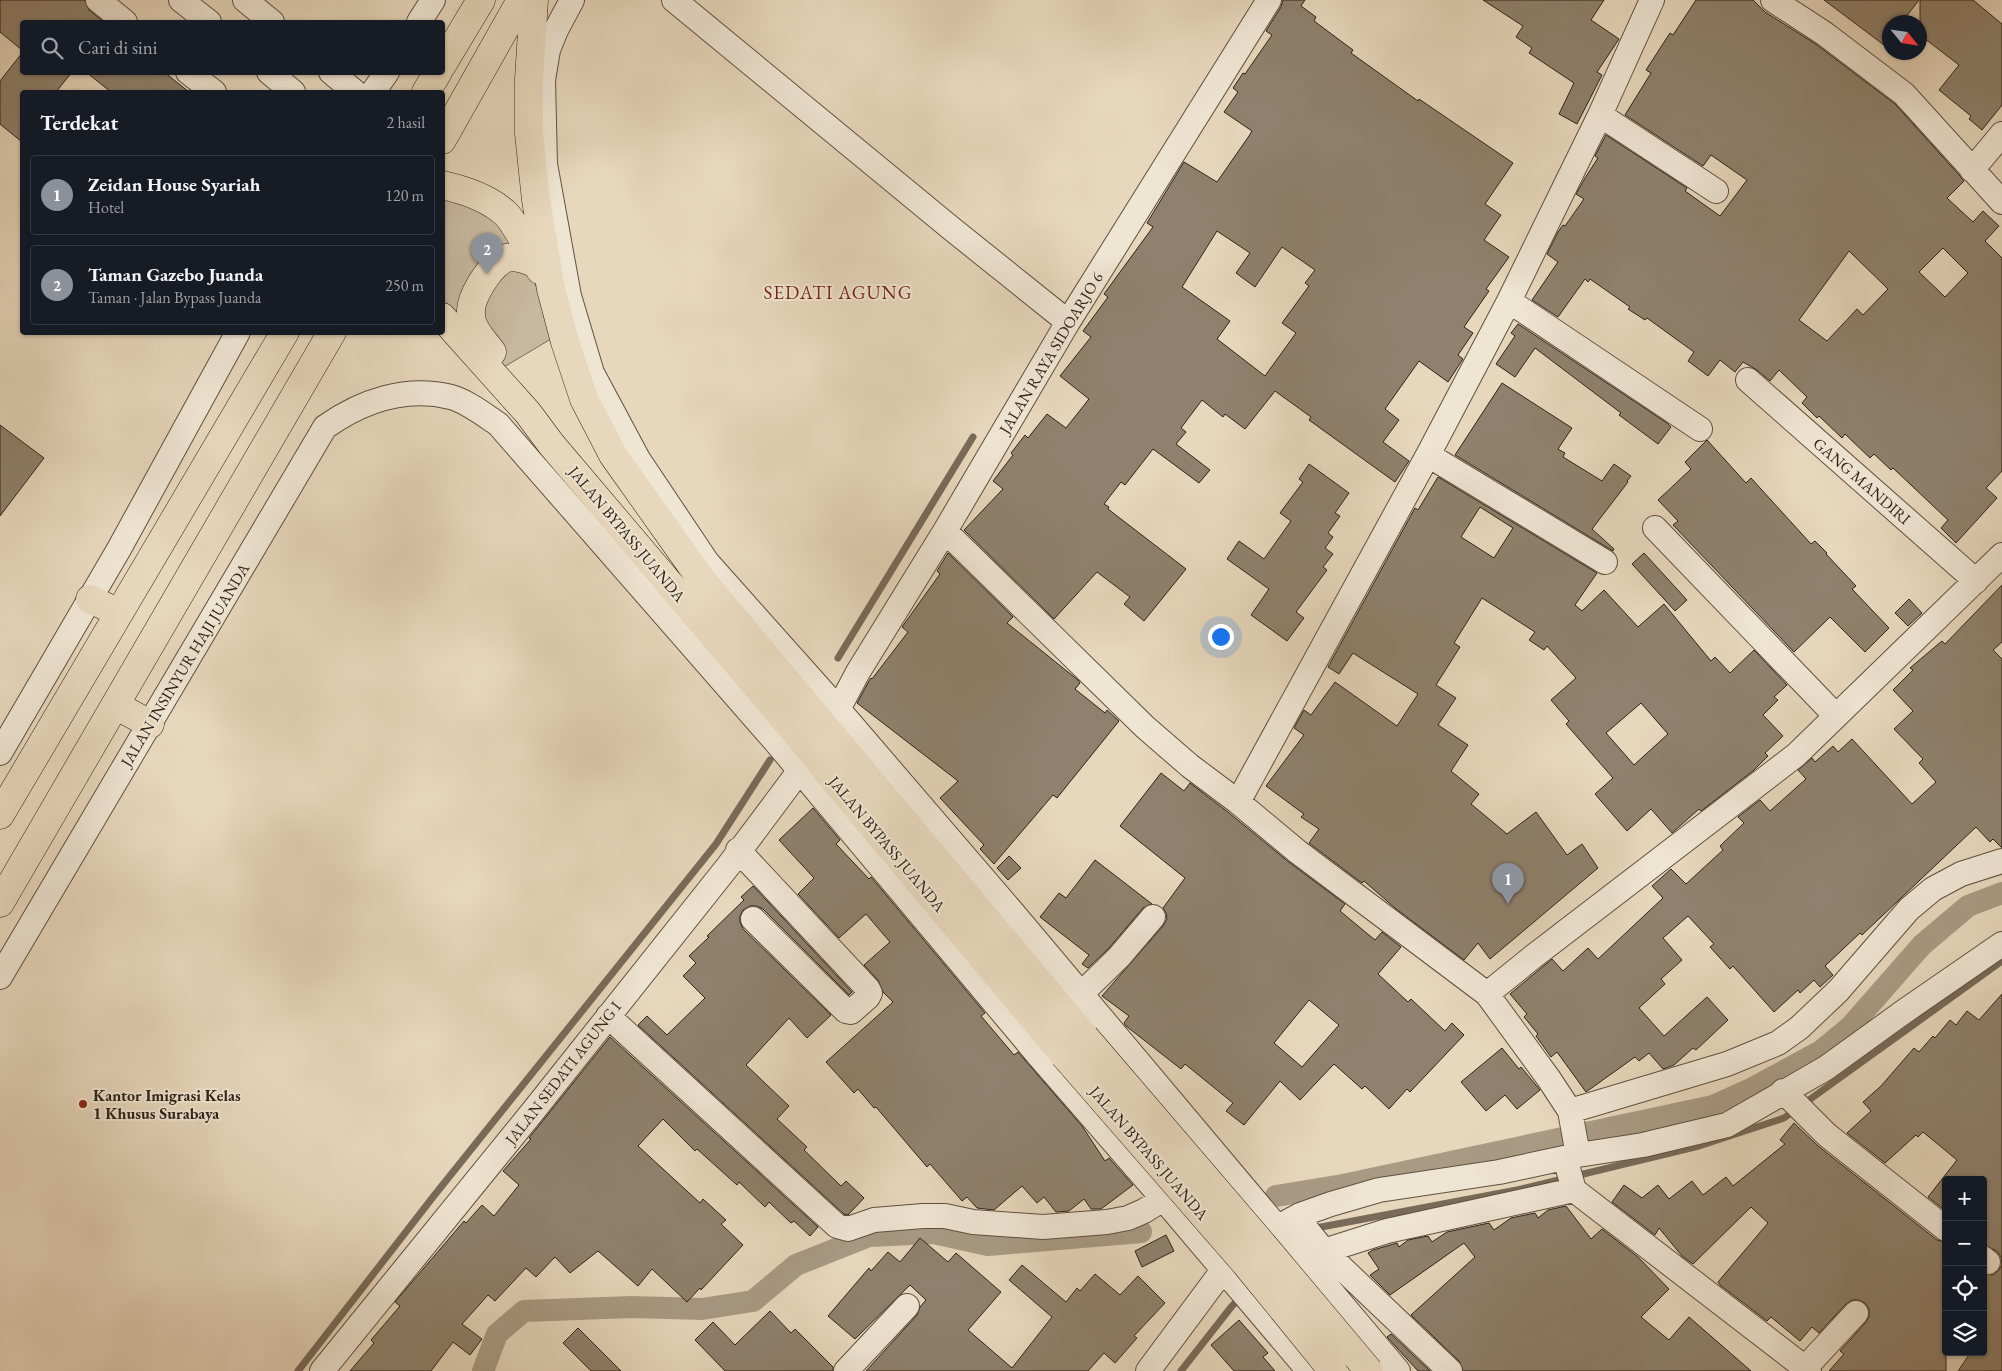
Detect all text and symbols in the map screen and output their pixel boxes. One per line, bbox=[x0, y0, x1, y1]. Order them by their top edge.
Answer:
north arrow bbox=[1882, 15, 1927, 60]
search box bbox=[20, 20, 445, 75]
icon: search bbox=[38, 34, 66, 62]
text: Cari di sini bbox=[78, 35, 157, 60]
text: Terdekat bbox=[40, 109, 118, 136]
text: 2 hasil bbox=[387, 112, 425, 133]
text: Zeidan House Syariah bbox=[88, 172, 260, 197]
text: 1 bbox=[53, 185, 61, 206]
text: 120 m bbox=[385, 185, 424, 206]
text: Hotel bbox=[88, 197, 124, 218]
pin: 2 bbox=[471, 233, 503, 274]
text: Taman Gazebo Juanda bbox=[88, 262, 263, 287]
street label: JALAN RAYA SIDOARJO 6 bbox=[993, 268, 1108, 439]
text: 2 bbox=[53, 275, 61, 296]
text: 250 m bbox=[385, 275, 424, 296]
district label: SEDATI AGUNG bbox=[764, 280, 913, 305]
text: Taman · Jalan Bypass Juanda bbox=[88, 287, 262, 308]
street label: GANG MANDIRI bbox=[1809, 433, 1916, 530]
street label: JALAN BYPASS JUANDA bbox=[563, 460, 691, 607]
street label: JALAN INSINYUR HAJI JUANDA bbox=[115, 559, 255, 772]
your location bbox=[1208, 624, 1234, 650]
street label: JALAN BYPASS JUANDA bbox=[823, 770, 951, 917]
pin: 1 bbox=[1492, 863, 1524, 904]
street label: JALAN SEDATI AGUNG I bbox=[499, 996, 626, 1151]
street label: JALAN BYPASS JUANDA bbox=[1084, 1080, 1214, 1225]
place label: Kantor Imigrasi Kelas 1 Khusus Surabaya bbox=[93, 1085, 241, 1124]
marker: Kantor Imigrasi Kelas 1 Khusus Surabaya bbox=[77, 1098, 89, 1110]
map controls bbox=[1942, 1176, 1987, 1356]
button: + bbox=[1942, 1176, 1987, 1221]
button: − bbox=[1942, 1221, 1987, 1266]
button: locate bbox=[1942, 1266, 1987, 1311]
button: layers bbox=[1942, 1311, 1987, 1356]

